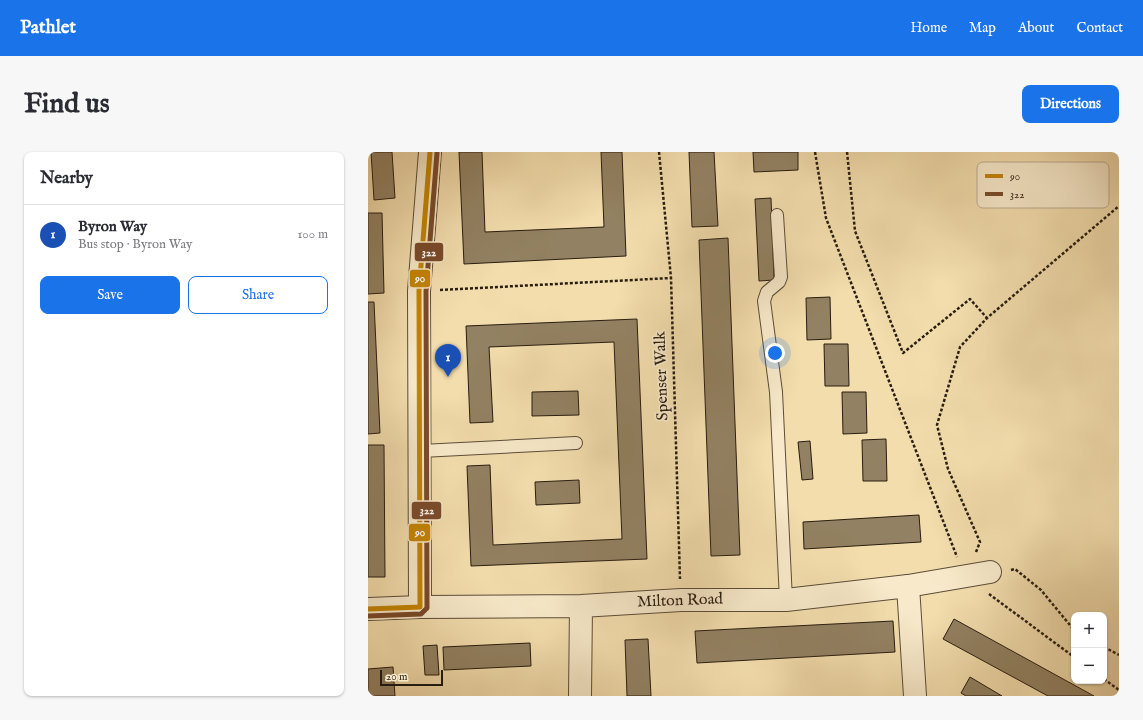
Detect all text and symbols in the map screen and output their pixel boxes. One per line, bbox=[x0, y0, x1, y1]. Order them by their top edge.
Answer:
text: Pathlet bbox=[20, 16, 76, 40]
text: Home bbox=[911, 19, 947, 37]
text: Map bbox=[969, 19, 996, 37]
text: About bbox=[1018, 19, 1054, 37]
text: Contact bbox=[1076, 19, 1123, 37]
button: Directions bbox=[1022, 85, 1119, 123]
text: Find us bbox=[24, 87, 110, 122]
legend bbox=[977, 162, 1109, 208]
text: Nearby bbox=[40, 168, 93, 189]
text: 90 bbox=[1009, 170, 1020, 184]
text: 322 bbox=[1010, 188, 1024, 202]
text: Byron Way bbox=[78, 217, 147, 236]
text: 1 bbox=[51, 226, 55, 243]
text: 100 m bbox=[298, 226, 328, 243]
text: Bus stop · Byron Way bbox=[78, 236, 192, 253]
line badge: 322 bbox=[414, 242, 444, 262]
text: 322 bbox=[422, 246, 437, 260]
line badge: 90 bbox=[409, 269, 431, 288]
text: 90 bbox=[414, 272, 426, 286]
button: Save bbox=[40, 276, 180, 314]
button: Share bbox=[188, 276, 328, 314]
street label: Spenser Walk bbox=[650, 331, 674, 421]
your location bbox=[765, 343, 785, 363]
pin: 1 bbox=[435, 344, 461, 377]
line badge: 322 bbox=[411, 501, 442, 520]
text: 322 bbox=[420, 504, 435, 518]
line badge: 90 bbox=[408, 523, 431, 542]
text: 90 bbox=[414, 526, 426, 540]
street label: Milton Road bbox=[637, 589, 724, 612]
map controls bbox=[1071, 612, 1107, 684]
button: + bbox=[1071, 612, 1107, 648]
button: − bbox=[1071, 648, 1107, 684]
scale bar bbox=[380, 668, 443, 687]
text: 20 m bbox=[386, 670, 407, 684]

